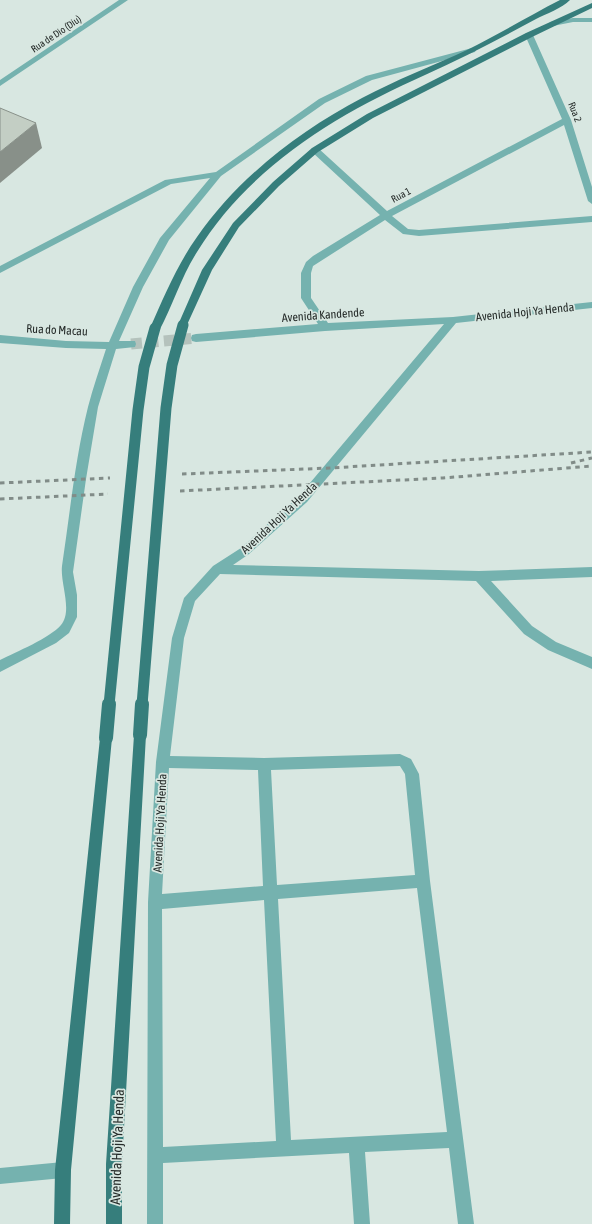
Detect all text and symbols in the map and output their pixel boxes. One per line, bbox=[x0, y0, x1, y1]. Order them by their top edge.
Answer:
street label: Rua de Dio (Diu) bbox=[29, 13, 83, 55]
street label: Rua 2 bbox=[566, 100, 584, 124]
street label: Rua 1 bbox=[389, 185, 413, 205]
street label: Avenida Hoji Ya Henda bbox=[475, 300, 575, 324]
street label: Avenida Kandende bbox=[281, 305, 365, 325]
street label: Rua do Macau bbox=[26, 321, 88, 339]
street label: Avenida Hoji Ya Henda bbox=[238, 479, 320, 557]
street label: Avenida Hoji Ya Henda bbox=[150, 773, 170, 873]
street label: Avenida Hoji Ya Henda bbox=[107, 1089, 127, 1205]

